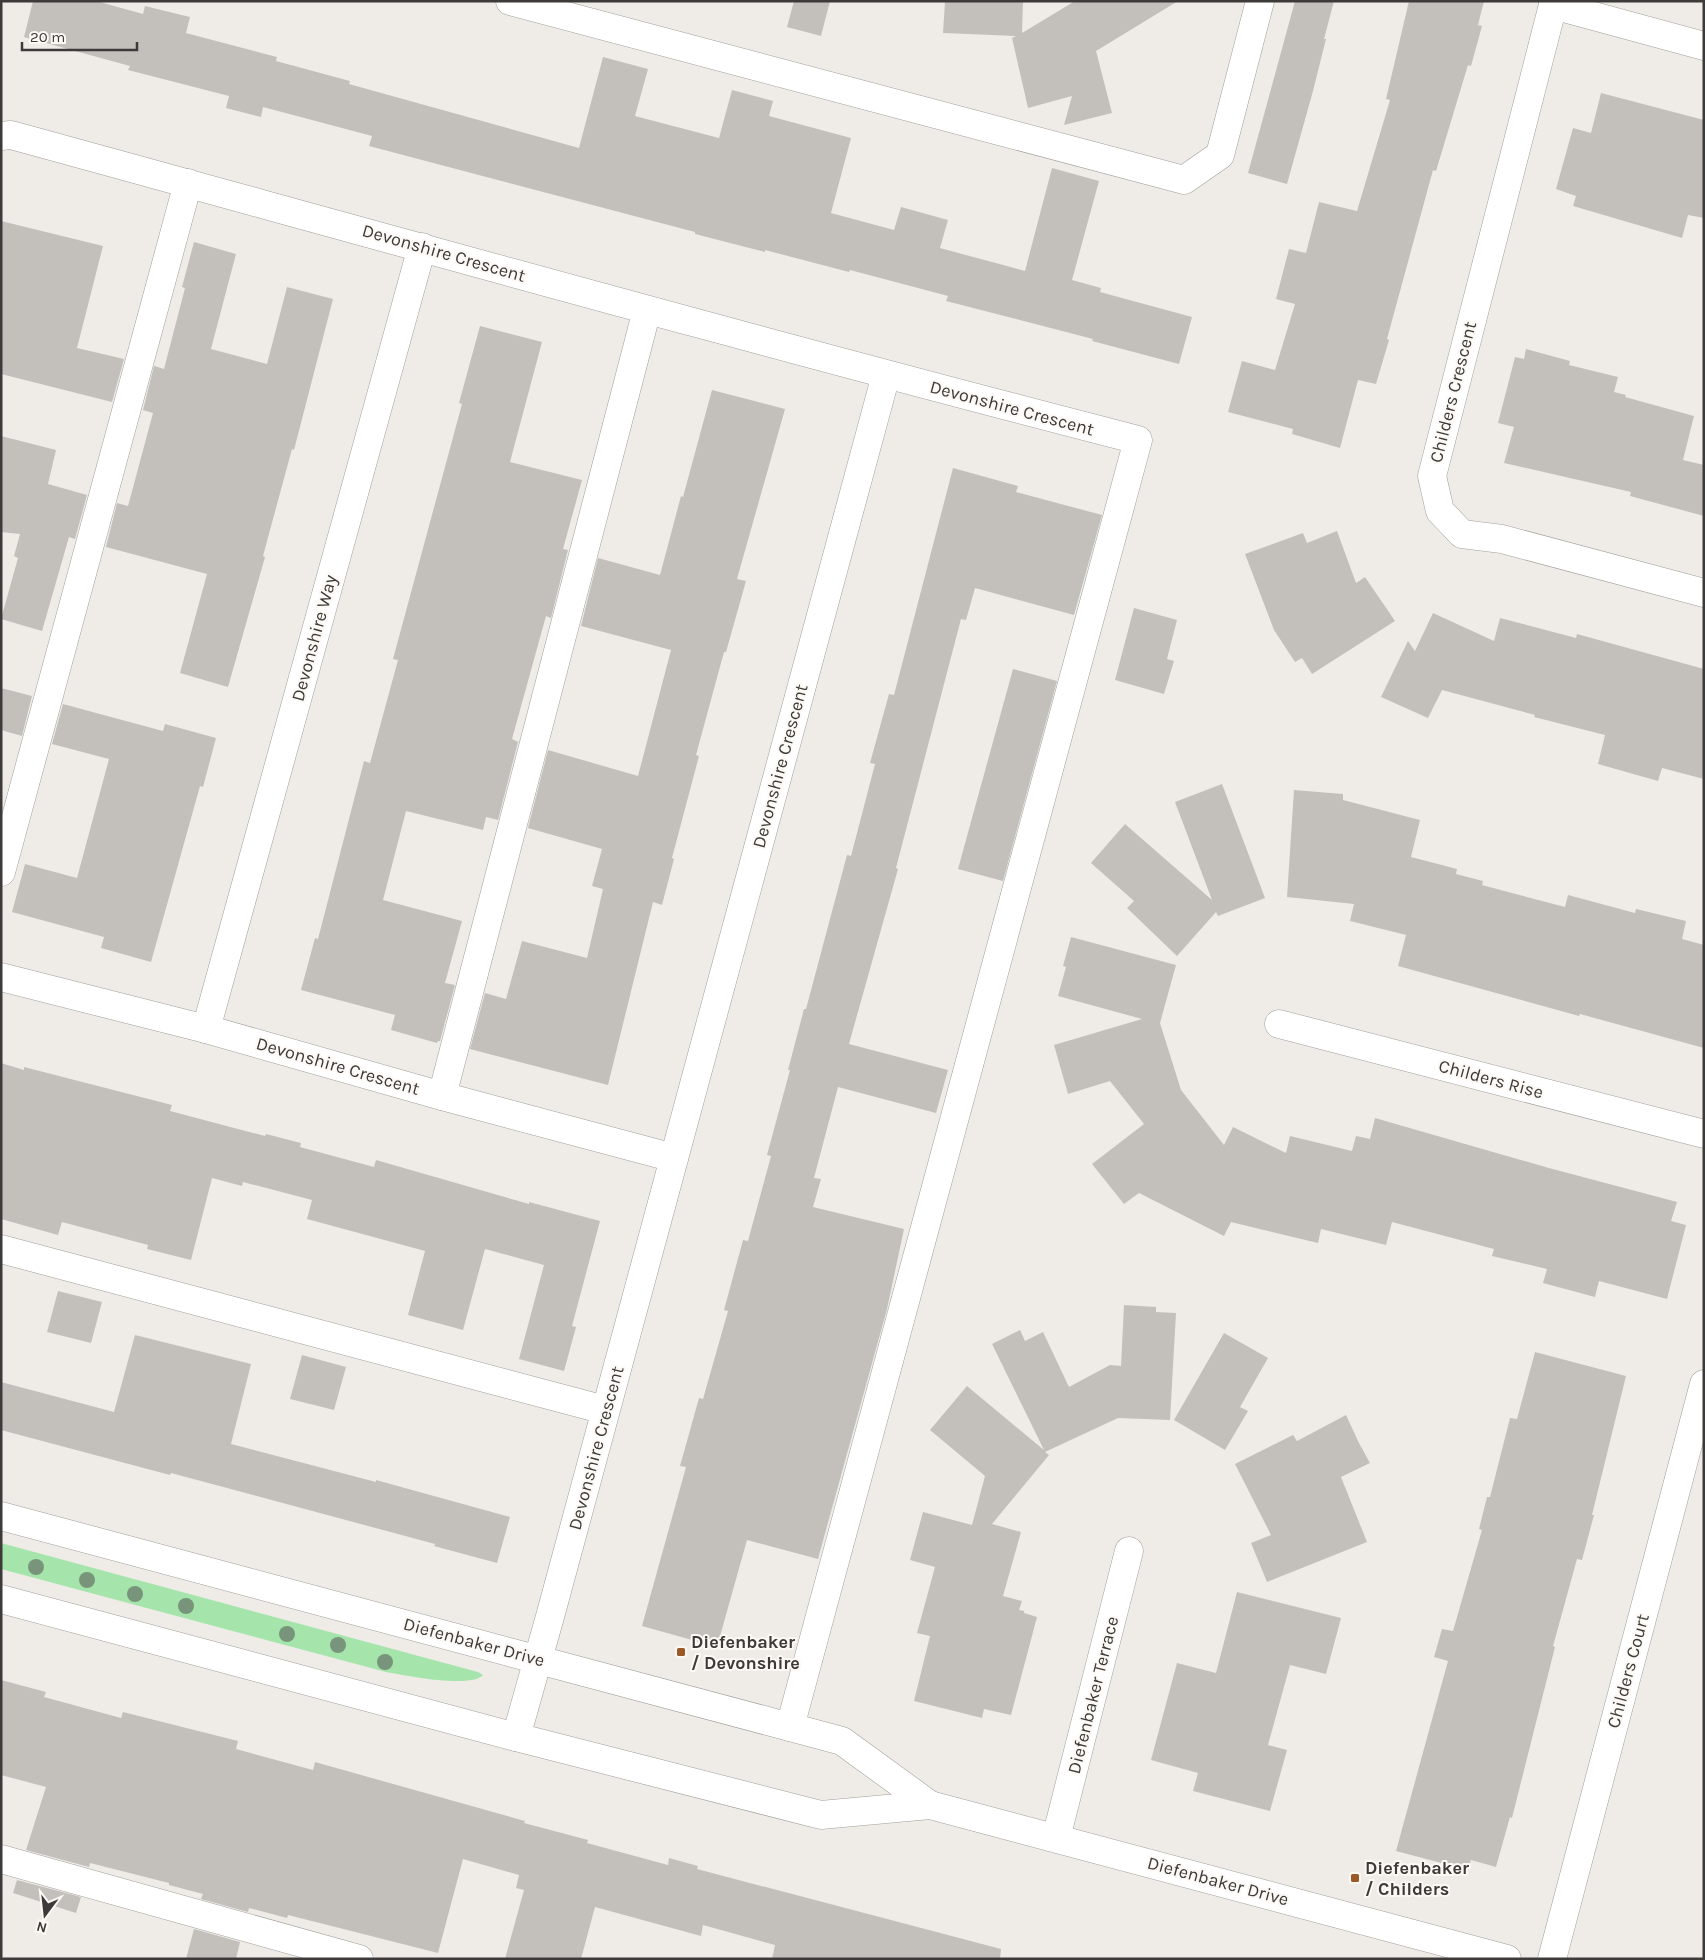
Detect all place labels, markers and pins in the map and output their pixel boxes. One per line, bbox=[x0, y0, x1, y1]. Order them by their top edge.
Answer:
place label: Diefenbaker / Devonshire bbox=[691, 1631, 800, 1674]
marker: Diefenbaker / Devonshire bbox=[675, 1646, 687, 1658]
place label: Diefenbaker / Childers bbox=[1365, 1857, 1469, 1900]
marker: Diefenbaker / Childers bbox=[1349, 1872, 1361, 1884]

